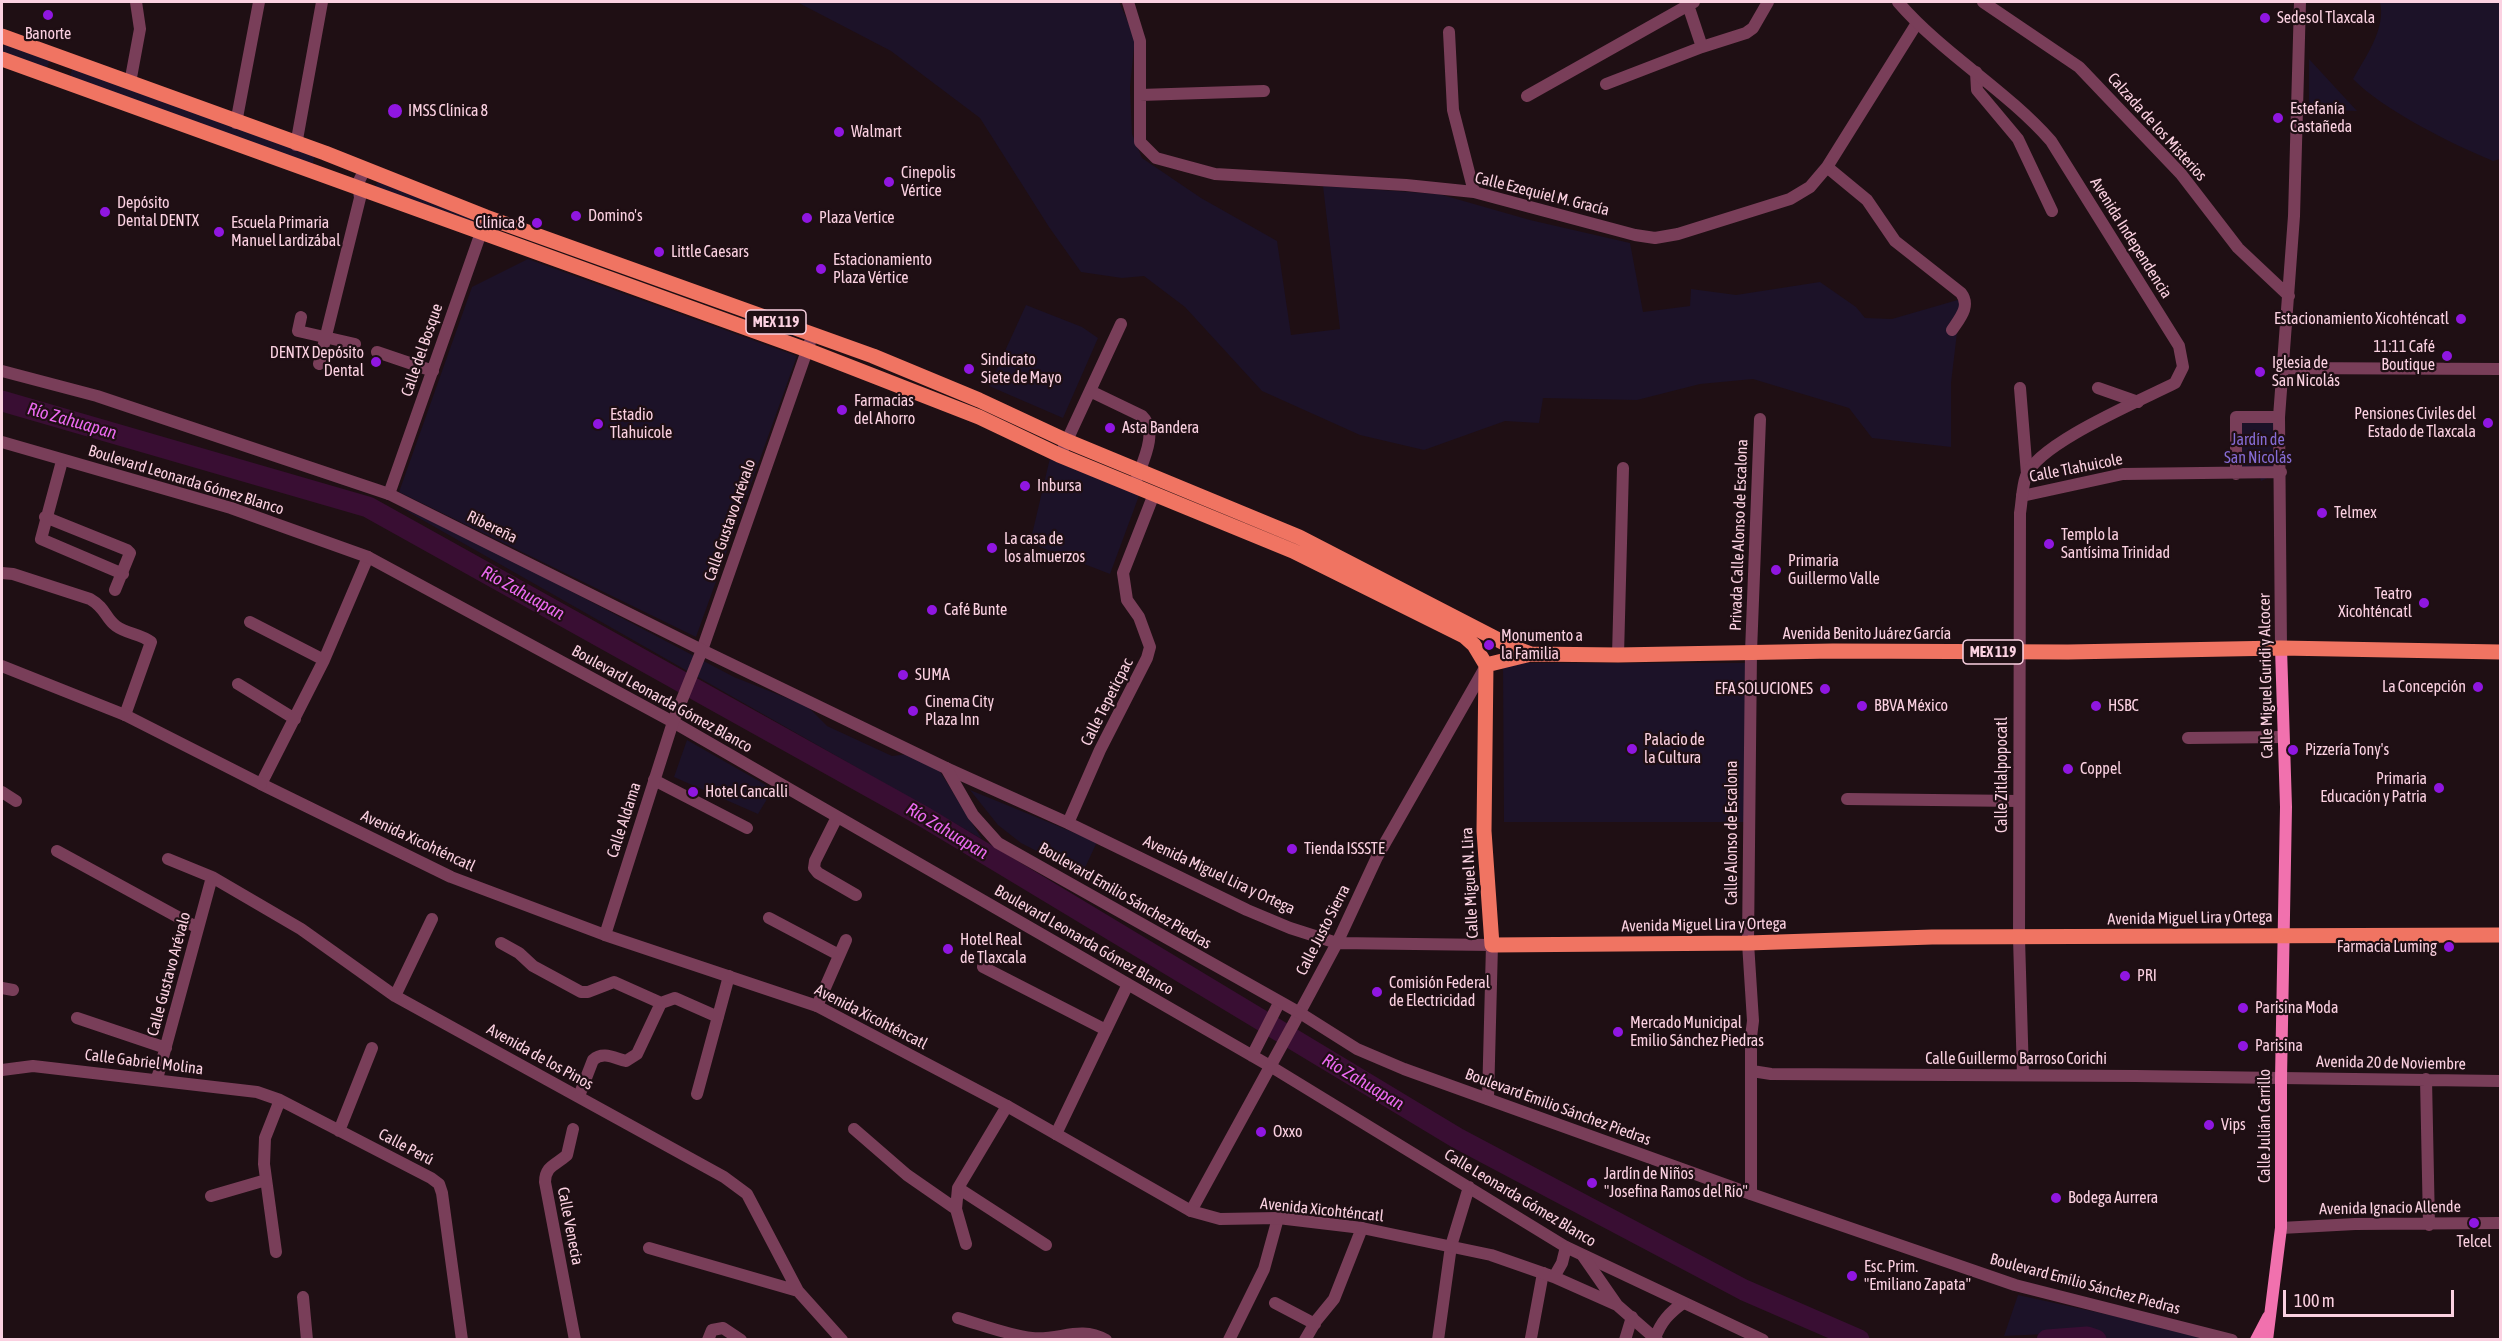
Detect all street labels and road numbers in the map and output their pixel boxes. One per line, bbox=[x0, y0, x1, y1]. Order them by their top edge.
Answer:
street label: Calzada de los Misterios bbox=[2103, 69, 2211, 185]
street label: Calle Ezequiel M. Gracía bbox=[1473, 168, 1611, 220]
street label: Avenida Independencia bbox=[2086, 174, 2176, 302]
street label: Calle del Bosque bbox=[397, 301, 447, 399]
road number: MEX 119 bbox=[746, 310, 806, 334]
street label: Privada Calle Alonso de Escalona bbox=[1726, 439, 1752, 631]
street label: Boulevard Leonarda Gómez Blanco bbox=[86, 441, 286, 519]
street label: Calle Tlahuicole bbox=[2028, 450, 2124, 486]
street label: Calle Gustavo Arévalo bbox=[700, 457, 760, 583]
street label: Ribereña bbox=[464, 507, 520, 547]
street label: Calle Miguel Guridi y Alcocer bbox=[2255, 593, 2277, 759]
street label: Avenida Benito Juárez García bbox=[1783, 624, 1951, 644]
road number: MEX 119 bbox=[1963, 640, 2023, 664]
street label: Boulevard Leonarda Gómez Blanco bbox=[568, 641, 756, 757]
street label: Calle Tepeticpac bbox=[1077, 655, 1137, 749]
street label: Calle Zitlalpopocatl bbox=[1992, 717, 2012, 833]
street label: Calle Alonso de Escalona bbox=[1722, 761, 1742, 905]
street label: Calle Aldama bbox=[603, 780, 645, 860]
street label: Avenida Xicohténcatl bbox=[358, 806, 478, 876]
street label: Calle Miguel N. Lira bbox=[1458, 827, 1482, 939]
street label: Avenida Miguel Lira y Ortega bbox=[1140, 831, 1298, 919]
street label: Boulevard Emilio Sánchez Piedras bbox=[1035, 839, 1215, 953]
street label: Boulevard Leonarda Gómez Blanco bbox=[991, 881, 1177, 999]
street label: Calle Justo Sierra bbox=[1292, 881, 1354, 979]
street label: Avenida Miguel Lira y Ortega bbox=[2107, 907, 2273, 929]
street label: Calle Gustavo Arévalo bbox=[143, 910, 195, 1038]
street label: Avenida Miguel Lira y Ortega bbox=[1621, 914, 1787, 936]
street label: Avenida Xicohténcatl bbox=[811, 980, 931, 1054]
street label: Avenida de los Pinos bbox=[483, 1020, 597, 1094]
street label: Calle Gabriel Molina bbox=[84, 1045, 204, 1079]
street label: Calle Guillermo Barroso Corichi bbox=[1925, 1049, 2107, 1069]
street label: Avenida 20 de Noviembre bbox=[2316, 1052, 2466, 1074]
street label: Boulevard Emilio Sánchez Piedras bbox=[1462, 1064, 1654, 1150]
street label: Calle Julián Carrillo bbox=[2255, 1069, 2275, 1183]
street label: Calle Perú bbox=[375, 1124, 437, 1170]
street label: Calle Leonarda Gómez Blanco bbox=[1441, 1145, 1599, 1251]
street label: Calle Venecia bbox=[553, 1185, 587, 1267]
street label: Avenida Xicohténcatl bbox=[1259, 1194, 1385, 1226]
street label: Avenida Ignacio Allende bbox=[2319, 1197, 2461, 1219]
street label: Boulevard Emilio Sánchez Piedras bbox=[1988, 1249, 2182, 1319]

